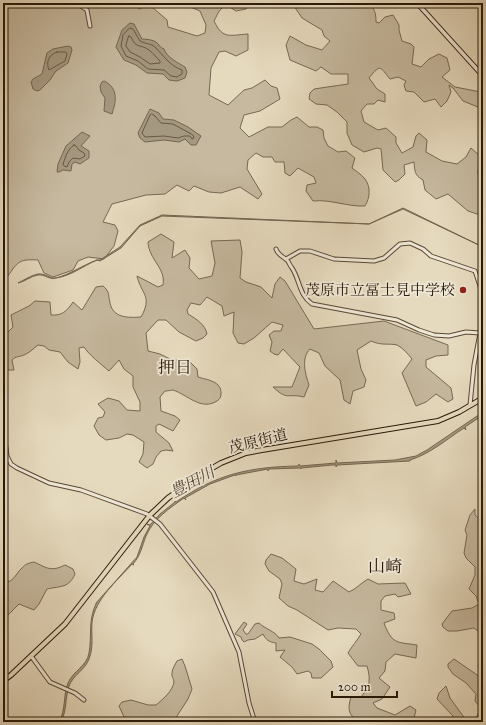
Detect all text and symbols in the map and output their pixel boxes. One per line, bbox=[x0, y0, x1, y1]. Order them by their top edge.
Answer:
place label: 茂原市立冨士見中学校 bbox=[305, 281, 455, 299]
marker: 茂原市立冨士見中学校 bbox=[458, 285, 468, 295]
district label: 押日 bbox=[158, 357, 192, 378]
street label: 茂原街道 bbox=[227, 425, 289, 457]
water label: 豊田川 bbox=[166, 461, 219, 502]
district label: 山崎 bbox=[368, 556, 402, 577]
scale bar bbox=[332, 673, 397, 699]
text: 200 m bbox=[338, 680, 371, 694]

